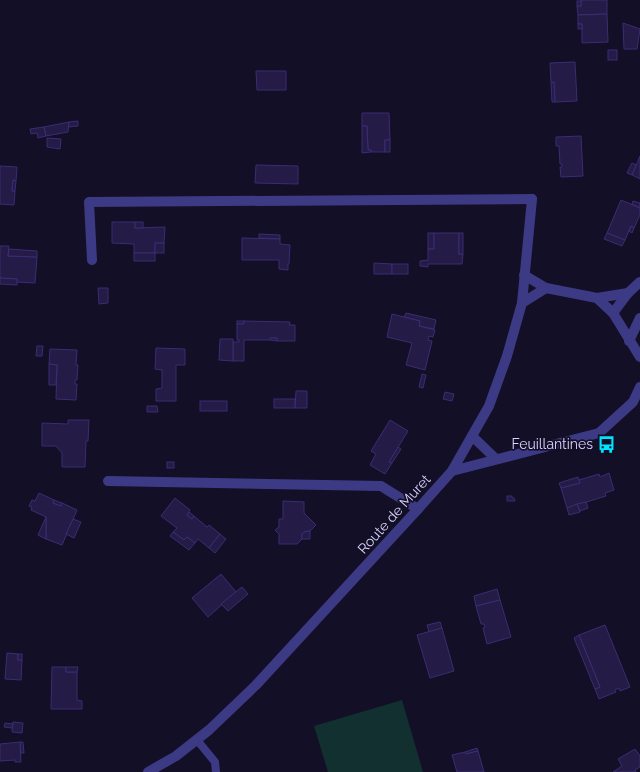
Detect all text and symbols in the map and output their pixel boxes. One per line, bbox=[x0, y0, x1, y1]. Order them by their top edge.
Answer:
bus stop icon: Feuillantines bbox=[596, 434, 616, 454]
place label: Feuillantines bbox=[511, 436, 593, 452]
street label: Route de Muret bbox=[354, 471, 434, 557]

